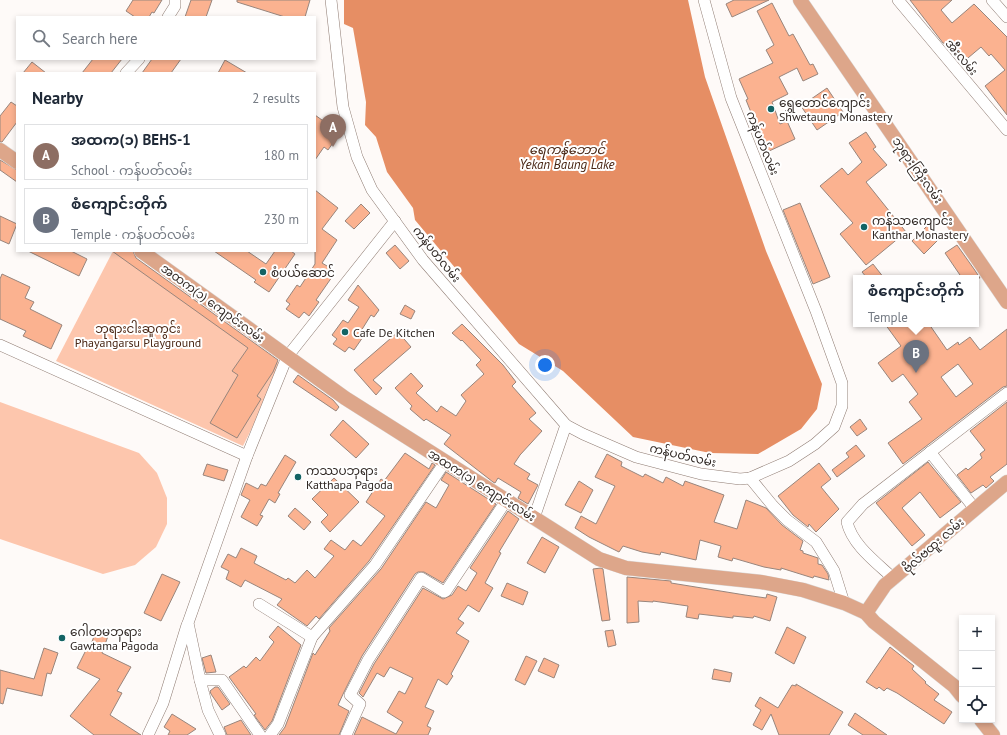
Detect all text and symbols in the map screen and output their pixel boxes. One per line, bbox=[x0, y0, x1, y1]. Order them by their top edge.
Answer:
search box bbox=[16, 16, 316, 60]
icon: search bbox=[30, 27, 52, 49]
text: Search here bbox=[62, 29, 138, 48]
street label: အီးလမ်း bbox=[943, 35, 982, 78]
text: Nearby bbox=[32, 87, 83, 109]
text: 2 results bbox=[252, 90, 300, 107]
place label: ရွှေတောင်ကျောင်း Shwetaung Monastery bbox=[779, 94, 893, 124]
marker: ရွှေတောင်ကျောင်း Shwetaung Monastery bbox=[766, 104, 776, 114]
street label: ကန်ပတ်လမ်း bbox=[741, 108, 784, 178]
pin: A bbox=[320, 114, 346, 147]
text: အထက(၁) BEHS-1 bbox=[71, 130, 191, 149]
street label: ဘုရားကြီးလမ်း bbox=[887, 133, 947, 208]
water label: ရေကန်ဘောင် Yekan Baung Lake bbox=[520, 140, 614, 173]
text: A bbox=[42, 147, 50, 164]
text: 180 m bbox=[264, 147, 299, 164]
text: School · ကန်ပတ်လမ်း bbox=[71, 162, 192, 179]
text: စံကျောင်းတိုက် bbox=[71, 194, 167, 213]
text: B bbox=[42, 211, 50, 228]
text: 230 m bbox=[264, 211, 299, 228]
place label: ကန်သာကျောင်း Kanthar Monastery bbox=[872, 212, 969, 242]
street label: ကန်ပတ်လမ်း bbox=[408, 222, 465, 287]
marker: ကန်သာကျောင်း Kanthar Monastery bbox=[859, 222, 869, 232]
text: Temple · ကန်ပတ်လမ်း bbox=[71, 226, 195, 243]
street label: အထက(၁) ကျောင်းလမ်း bbox=[157, 260, 268, 348]
place label: စံပယ်ဆောင် bbox=[271, 264, 335, 280]
marker: စံပယ်ဆောင် bbox=[258, 267, 268, 277]
popup bbox=[853, 275, 979, 327]
text: စံကျောင်းတိုက် bbox=[868, 281, 964, 300]
text: Temple bbox=[868, 309, 908, 326]
park label: ဘုရားငါးဆူကွင်း Phayangarsu Playground bbox=[75, 320, 201, 350]
place label: Cafe De Kitchen bbox=[353, 325, 435, 340]
marker: Cafe De Kitchen bbox=[340, 327, 350, 337]
pin: B bbox=[903, 340, 929, 373]
your location bbox=[535, 355, 555, 375]
street label: ကန်ပတ်လမ်း bbox=[648, 439, 718, 473]
street label: အထက(၁) ကျောင်းလမ်း bbox=[424, 445, 539, 527]
place label: ကဿပဘုရား Katthapa Pagoda bbox=[306, 463, 393, 492]
marker: ကဿပဘုရား Katthapa Pagoda bbox=[293, 472, 303, 482]
street label: ဗိုလ်ဗထူး လမ်း bbox=[899, 514, 969, 578]
map controls bbox=[959, 615, 995, 723]
button: + bbox=[959, 615, 995, 651]
place label: ဂေါတမဘုရား Gawtama Pagoda bbox=[70, 623, 159, 653]
marker: ဂေါတမဘုရား Gawtama Pagoda bbox=[57, 633, 67, 643]
button: − bbox=[959, 651, 995, 687]
button: locate bbox=[959, 687, 995, 723]

